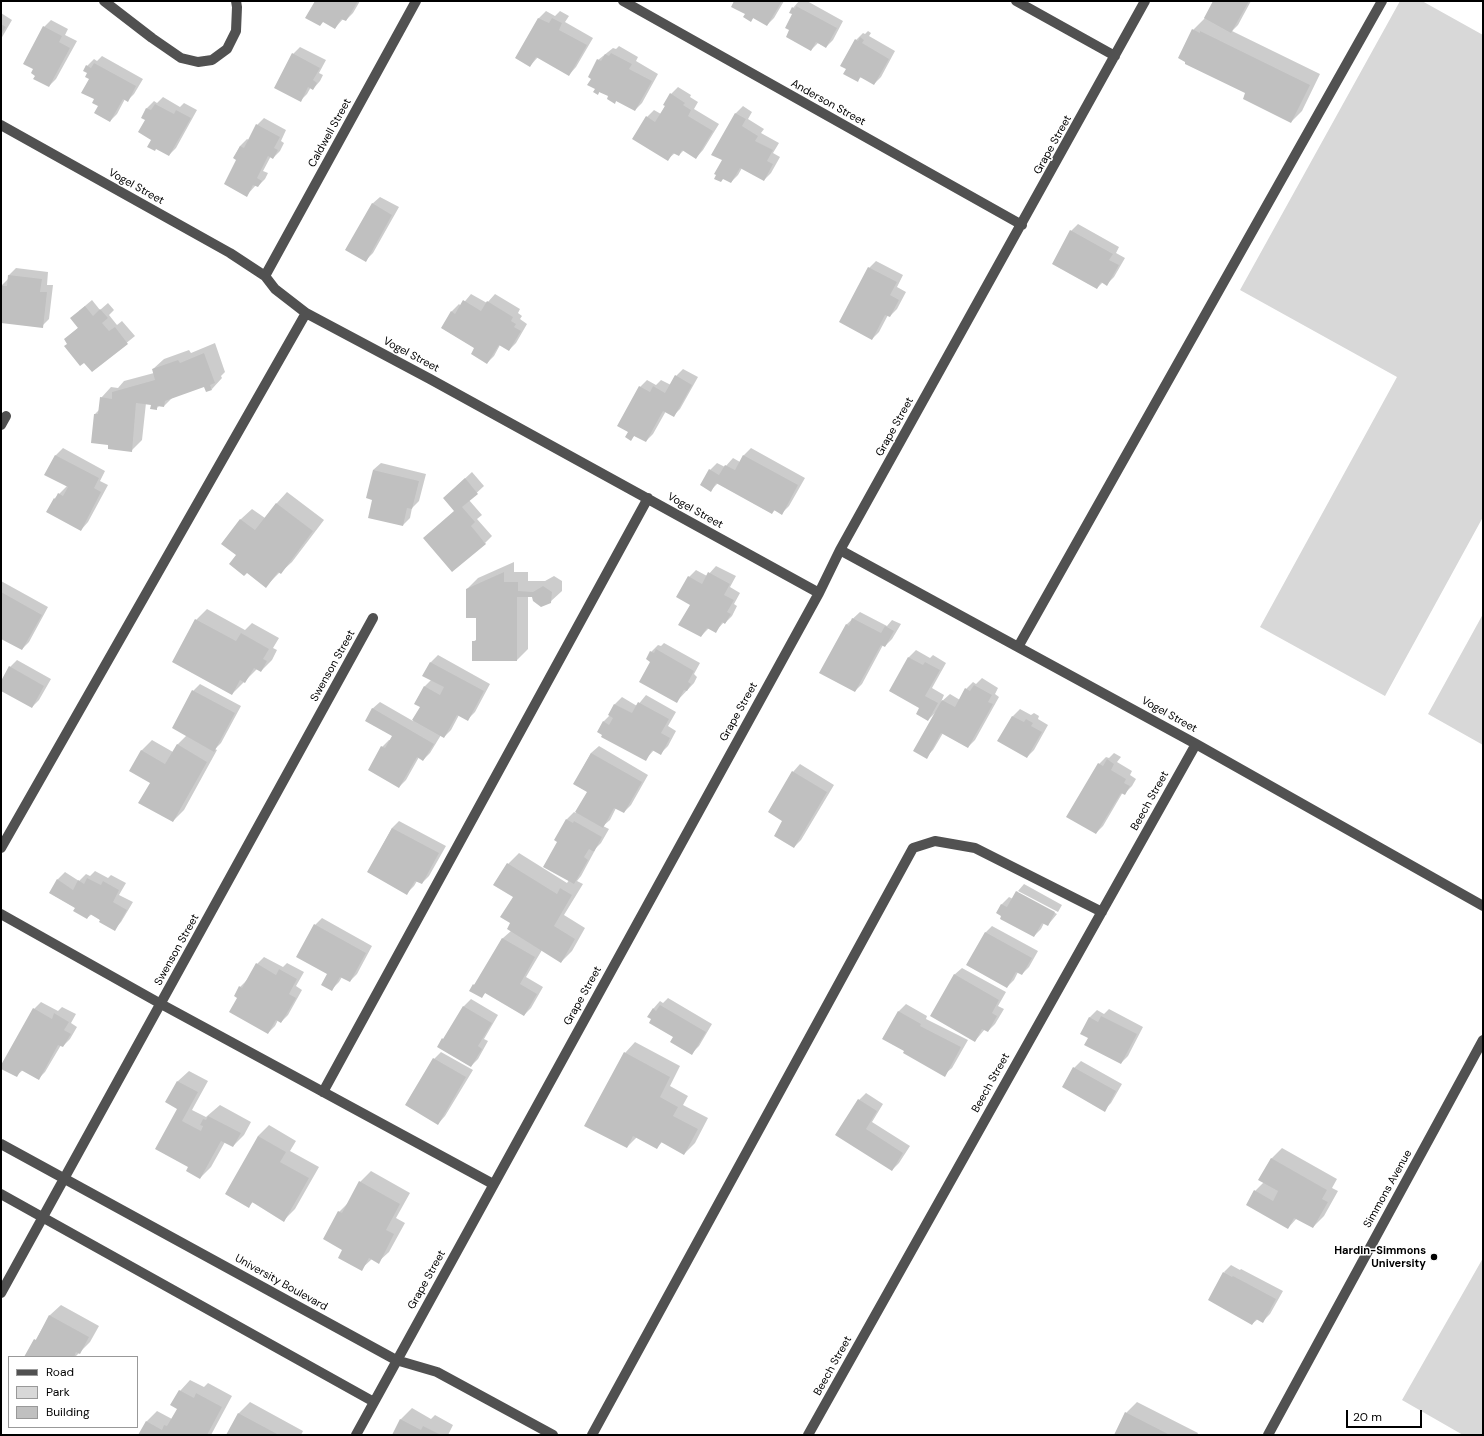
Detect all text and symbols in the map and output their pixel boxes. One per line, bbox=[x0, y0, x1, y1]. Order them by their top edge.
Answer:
street label: Anderson Street bbox=[788, 77, 868, 129]
street label: Caldwell Street bbox=[306, 96, 354, 170]
street label: Grape Street bbox=[1031, 113, 1075, 177]
street label: Vogel Street bbox=[106, 166, 166, 208]
street label: Vogel Street bbox=[381, 335, 441, 375]
street label: Grape Street bbox=[873, 395, 917, 459]
street label: Vogel Street bbox=[665, 490, 725, 532]
street label: Swenson Street bbox=[308, 628, 358, 704]
street label: Grape Street bbox=[717, 680, 761, 744]
street label: Vogel Street bbox=[1139, 694, 1199, 736]
street label: Beech Street bbox=[1128, 769, 1172, 833]
street label: Swenson Street bbox=[152, 912, 202, 988]
street label: Grape Street bbox=[561, 964, 605, 1028]
street label: Beech Street bbox=[969, 1051, 1013, 1115]
street label: Simmons Avenue bbox=[1361, 1148, 1415, 1230]
place label: Hardin-Simmons University bbox=[1334, 1244, 1426, 1270]
street label: Grape Street bbox=[405, 1248, 449, 1312]
street label: University Boulevard bbox=[232, 1252, 330, 1314]
marker: Hardin-Simmons University bbox=[1429, 1252, 1439, 1262]
street label: Beech Street bbox=[811, 1334, 855, 1398]
legend bbox=[8, 1356, 138, 1428]
text: Road bbox=[46, 1364, 74, 1380]
text: Park bbox=[46, 1384, 70, 1400]
scale bar bbox=[1348, 1402, 1424, 1428]
text: Building bbox=[46, 1404, 90, 1420]
text: 20 m bbox=[1353, 1409, 1382, 1425]

